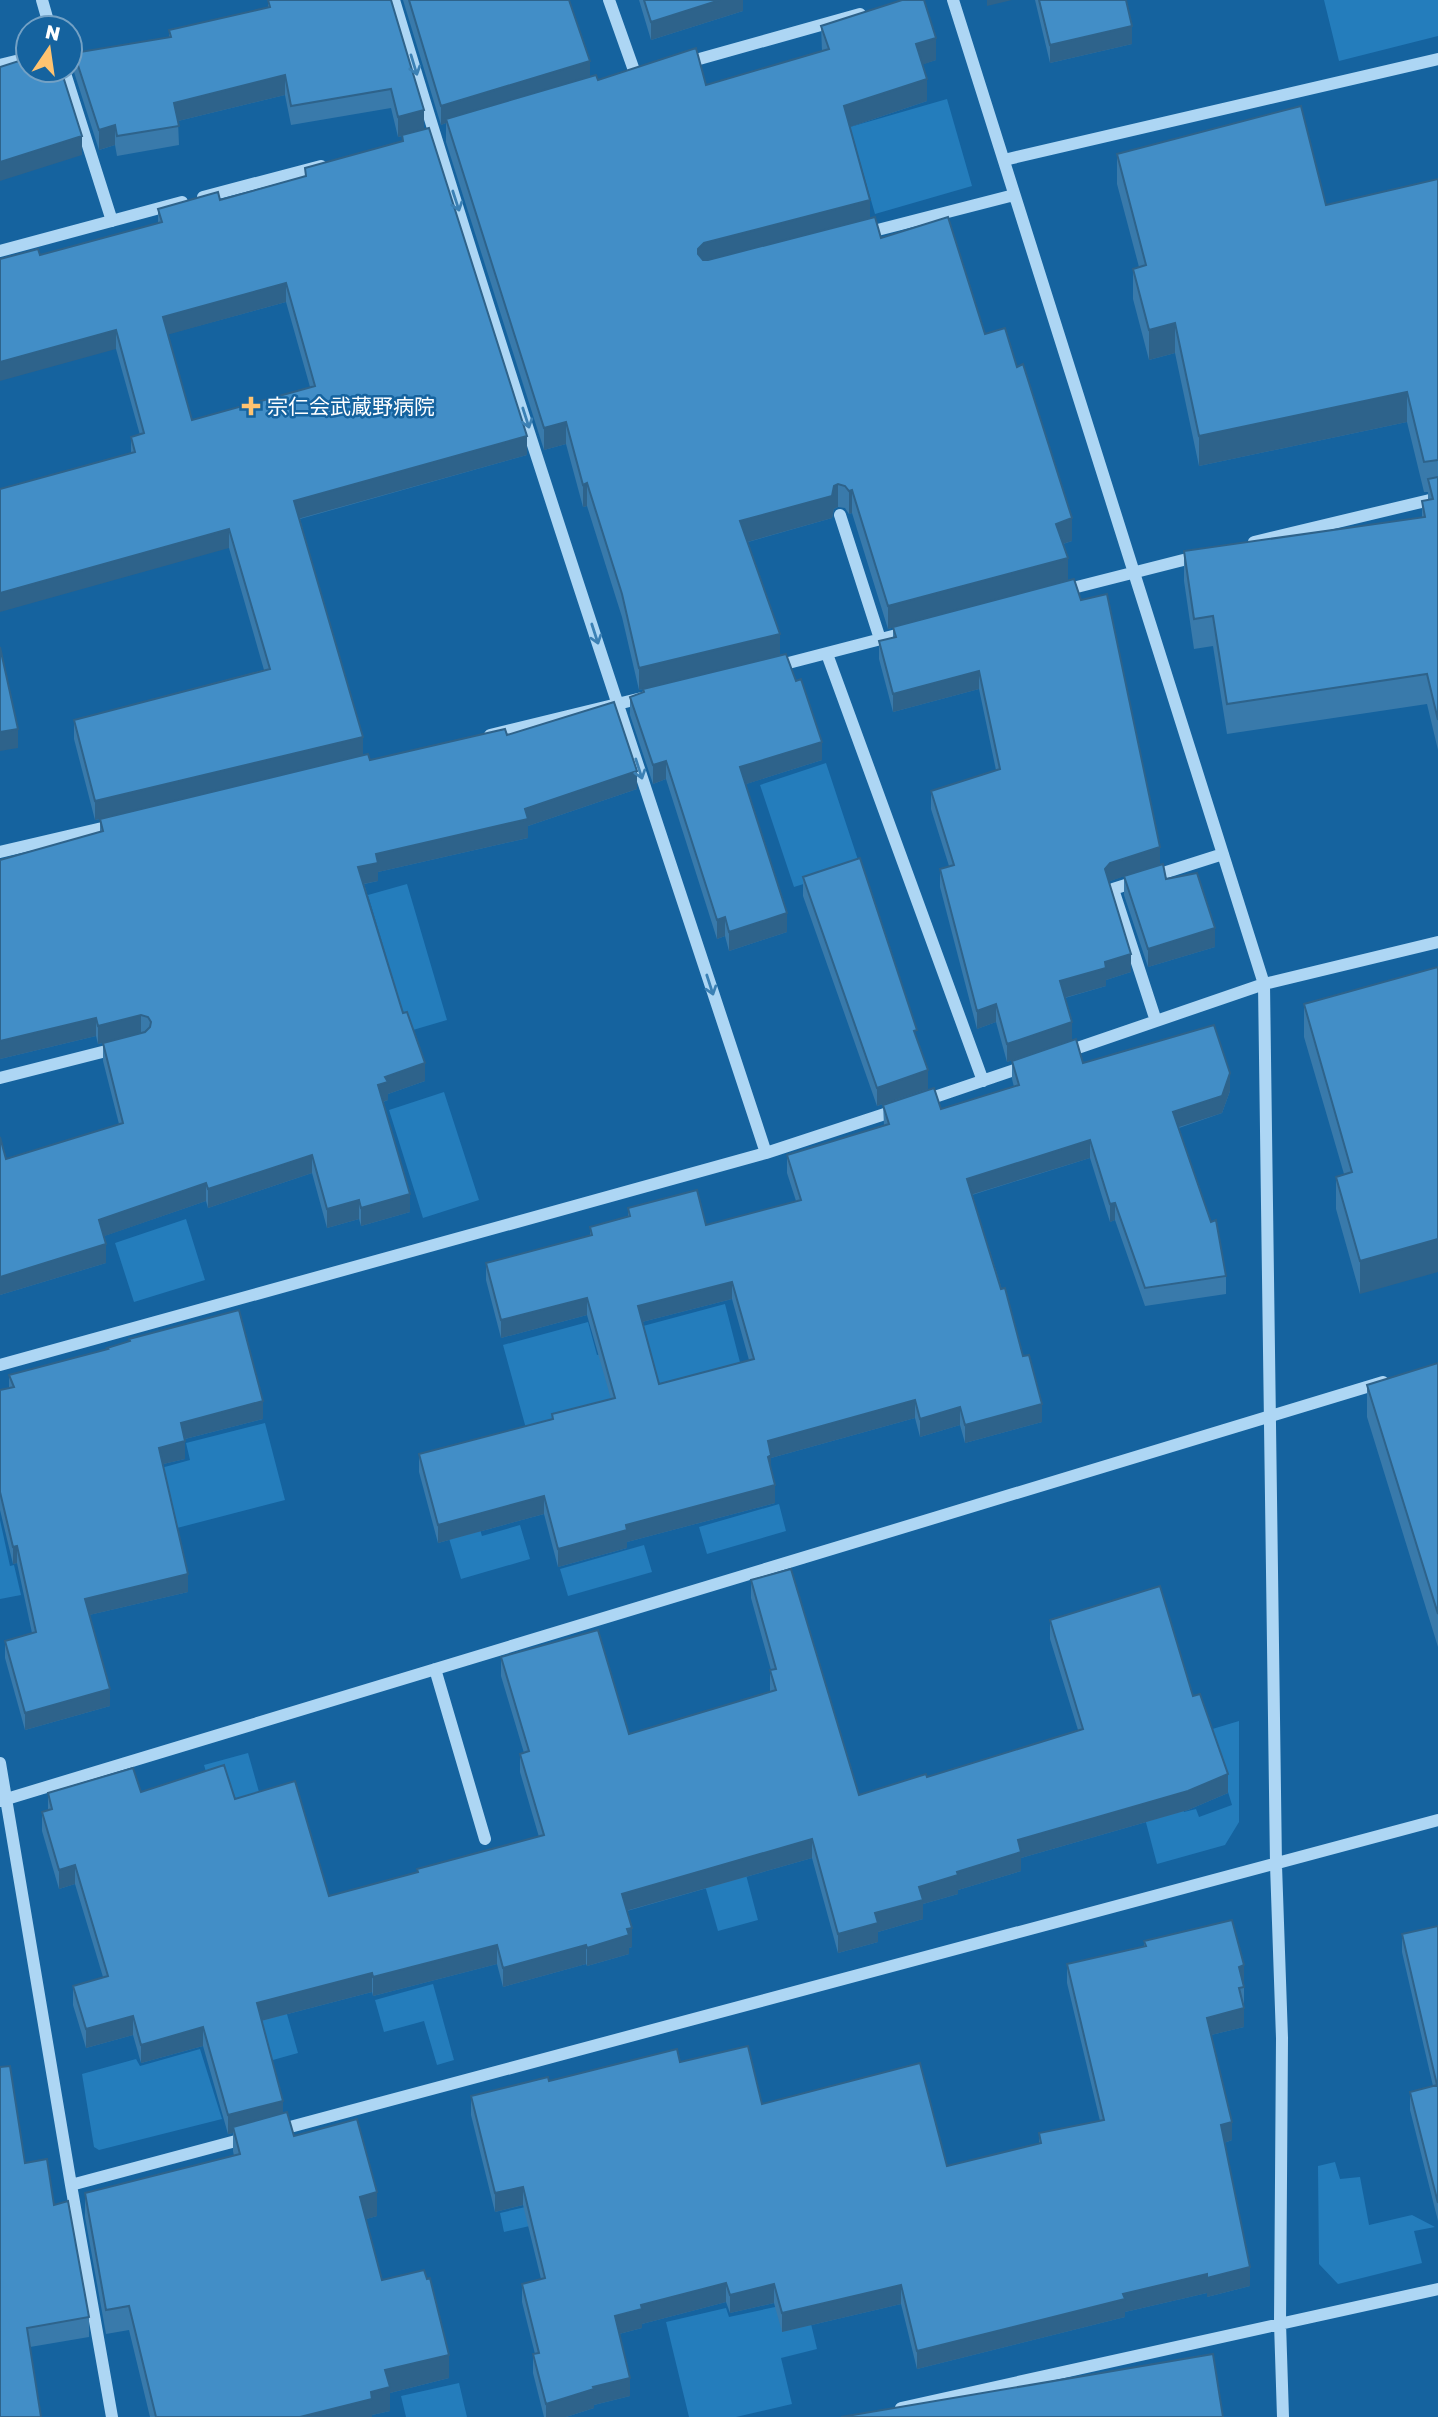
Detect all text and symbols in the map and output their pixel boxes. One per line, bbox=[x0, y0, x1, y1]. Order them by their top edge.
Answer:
north arrow bbox=[14, 14, 84, 84]
text: N bbox=[43, 19, 63, 45]
one-way arrow bbox=[409, 54, 421, 76]
one-way arrow bbox=[450, 190, 463, 212]
place label: 宗仁会武蔵野病院 bbox=[267, 393, 435, 419]
marker: 宗仁会武蔵野病院 bbox=[241, 396, 261, 416]
one-way arrow bbox=[520, 406, 533, 428]
one-way arrow bbox=[590, 623, 603, 645]
one-way arrow bbox=[634, 757, 646, 779]
one-way arrow bbox=[705, 973, 718, 995]

